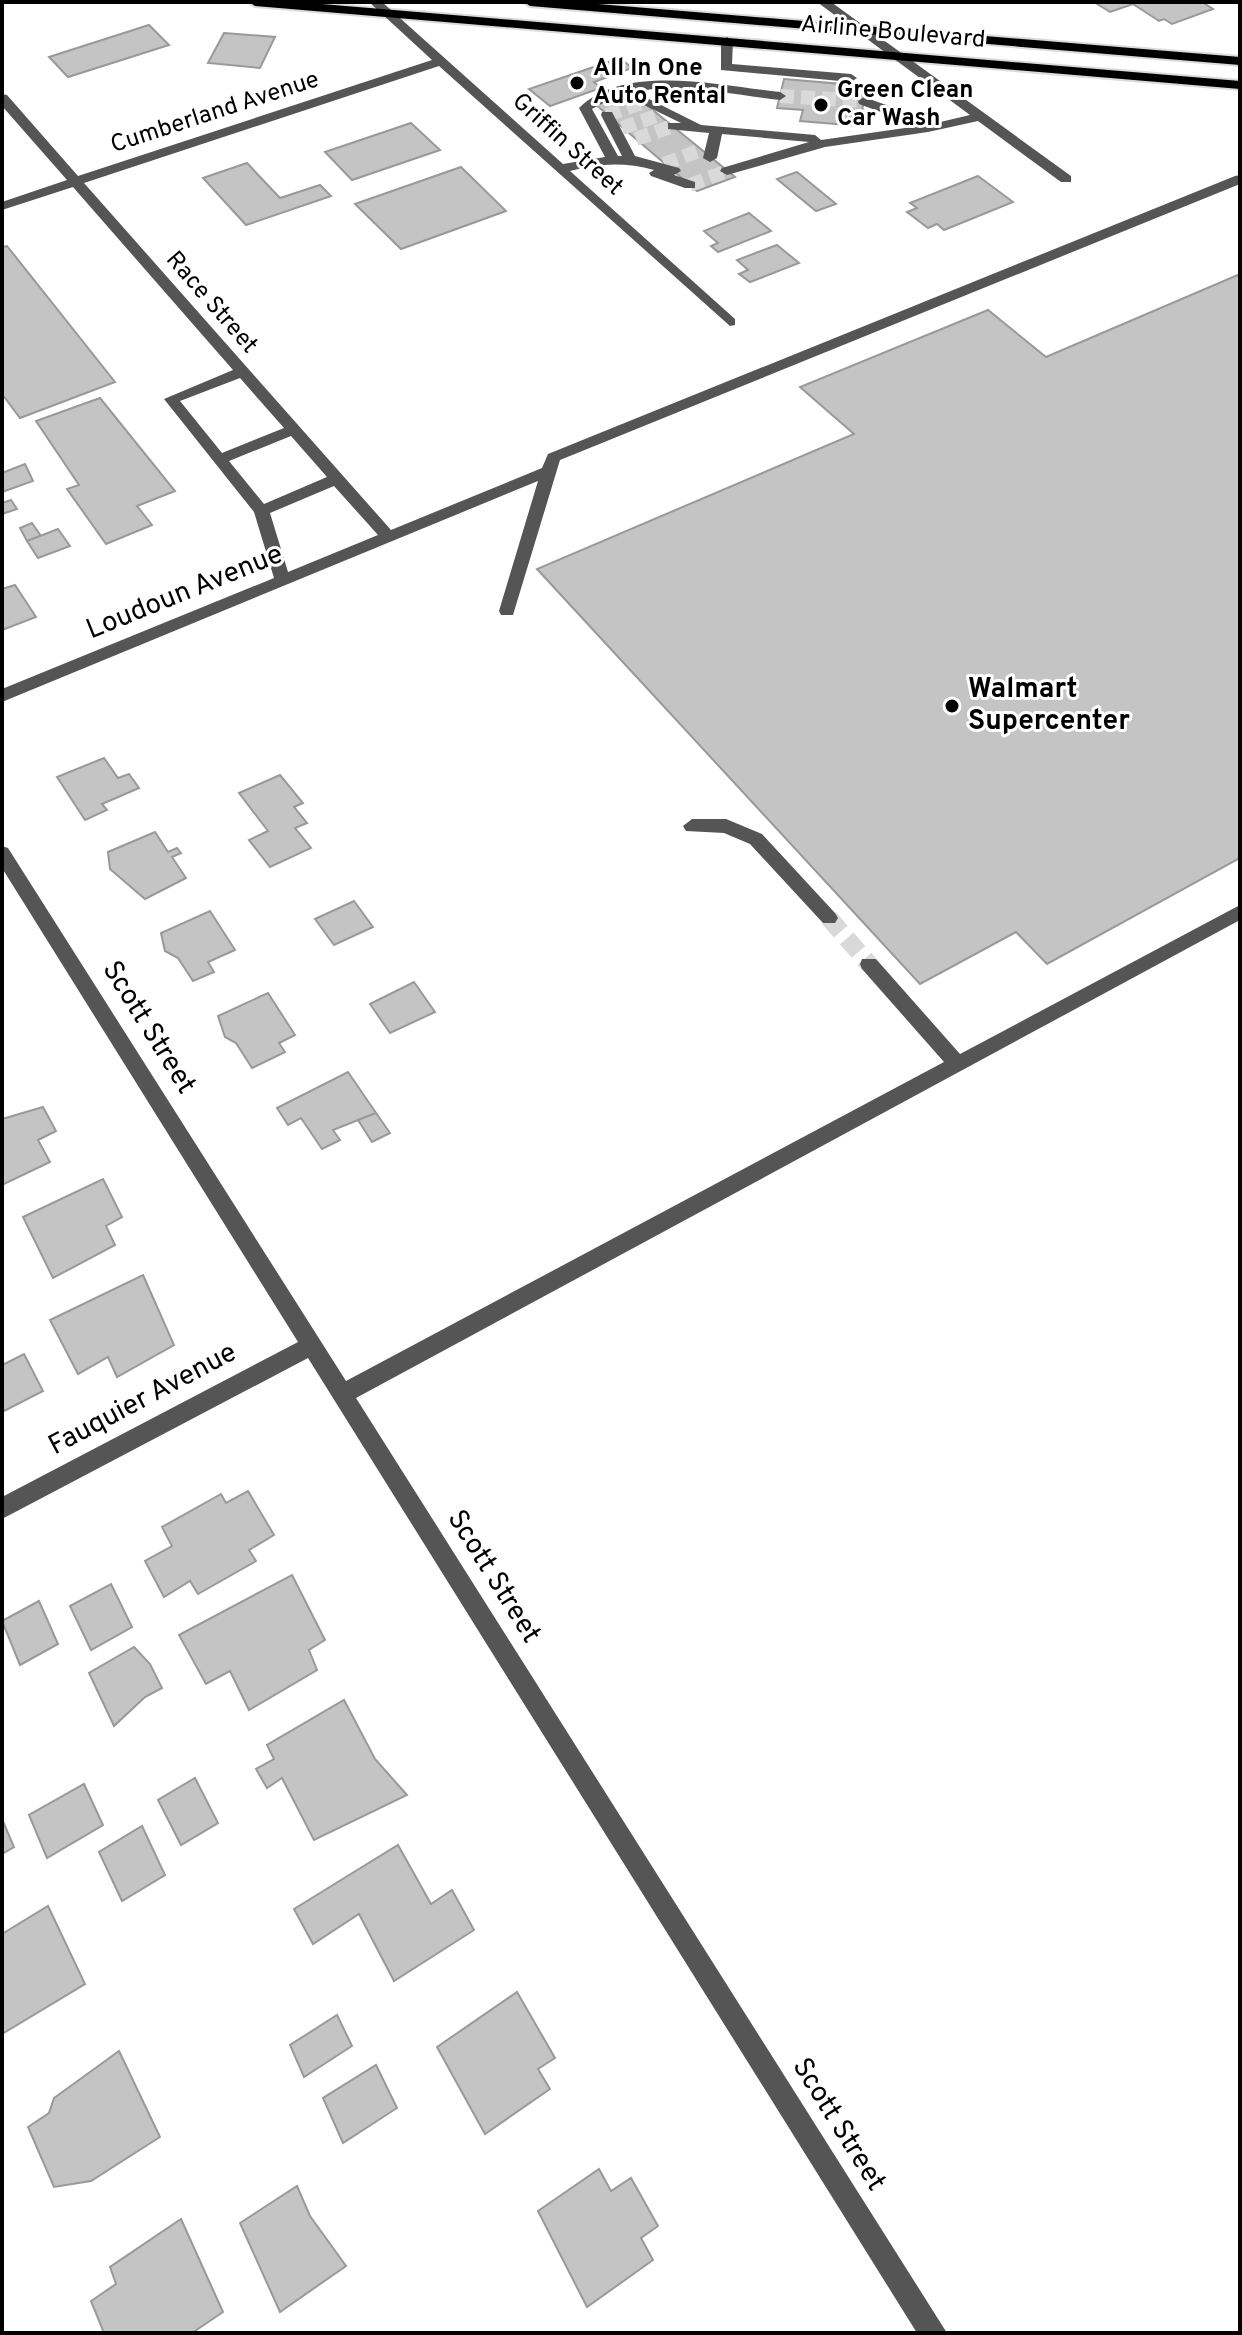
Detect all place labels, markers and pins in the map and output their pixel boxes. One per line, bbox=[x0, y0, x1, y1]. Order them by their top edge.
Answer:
place label: All In One Auto Rental bbox=[593, 54, 726, 112]
marker: All In One Auto Rental bbox=[568, 74, 586, 92]
place label: Green Clean Car Wash bbox=[837, 76, 973, 134]
marker: Green Clean Car Wash bbox=[812, 96, 830, 114]
place label: Walmart Supercenter bbox=[968, 672, 1130, 740]
marker: Walmart Supercenter bbox=[943, 697, 961, 715]

